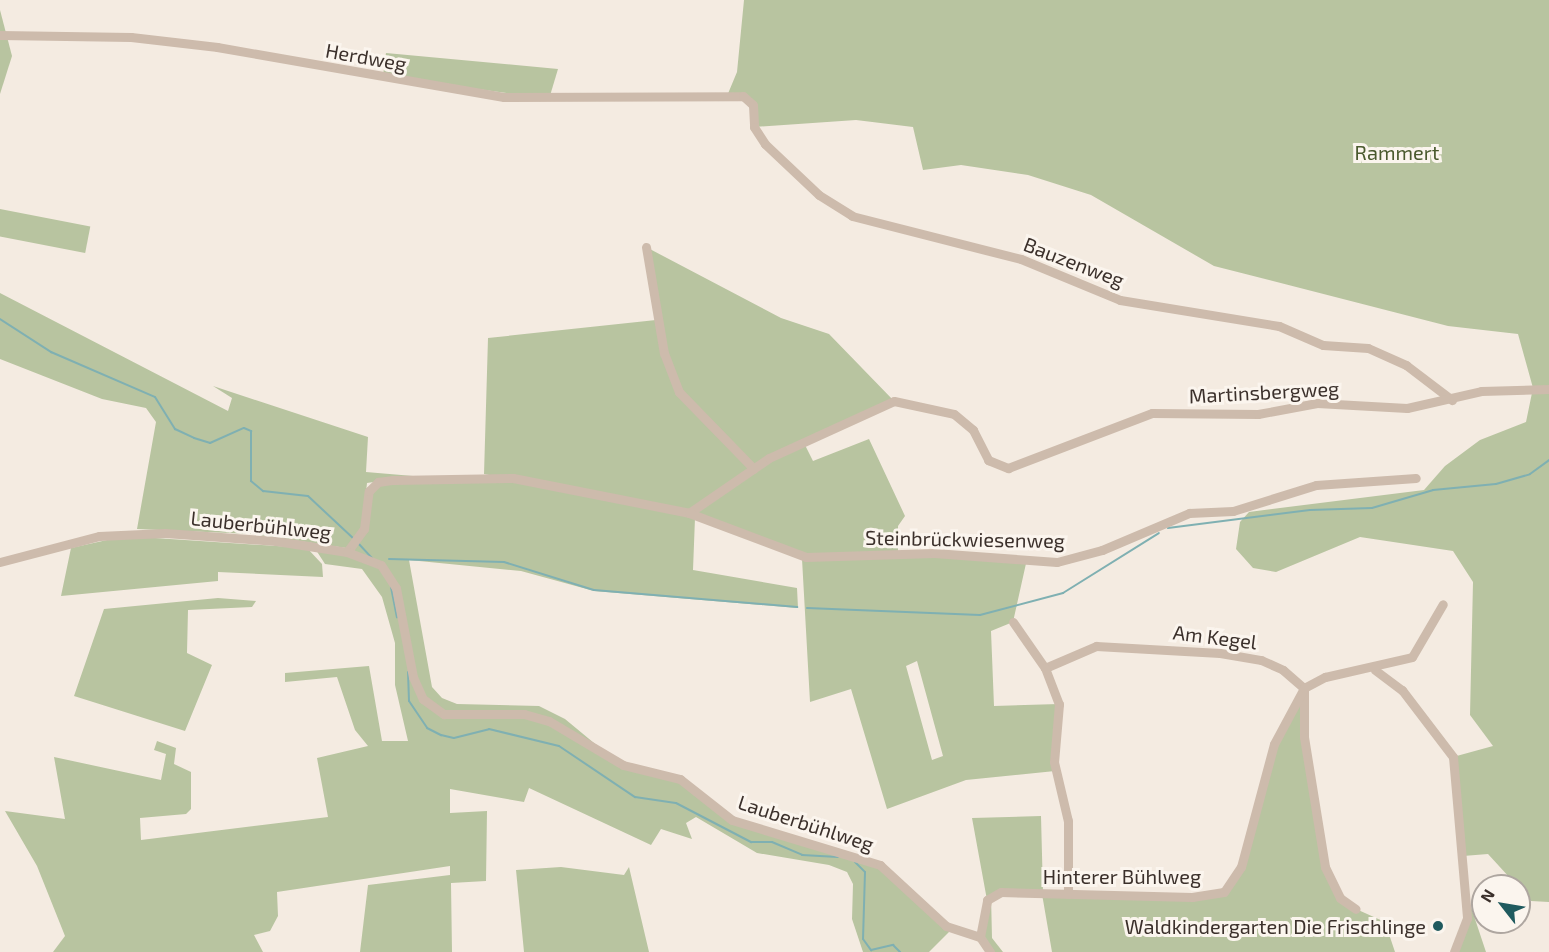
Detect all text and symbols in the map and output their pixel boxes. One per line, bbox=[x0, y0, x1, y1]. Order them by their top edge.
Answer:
street label: Herdweg bbox=[324, 38, 408, 76]
park label: Rammert bbox=[1355, 140, 1439, 164]
street label: Bauzenweg bbox=[1020, 232, 1128, 292]
street label: Martinsbergweg bbox=[1188, 376, 1340, 408]
street label: Lauberbühlweg bbox=[190, 506, 332, 544]
street label: Steinbrückwiesenweg bbox=[865, 525, 1065, 553]
street label: Am Kegel bbox=[1172, 620, 1258, 654]
street label: Lauberbühlweg bbox=[735, 790, 877, 856]
street label: Hinterer Bühlweg bbox=[1043, 864, 1201, 888]
north arrow bbox=[1471, 874, 1531, 934]
text: N bbox=[1476, 886, 1498, 905]
place label: Waldkindergarten Die Frischlinge bbox=[1125, 914, 1426, 938]
marker: Waldkindergarten Die Frischlinge bbox=[1431, 919, 1445, 933]

